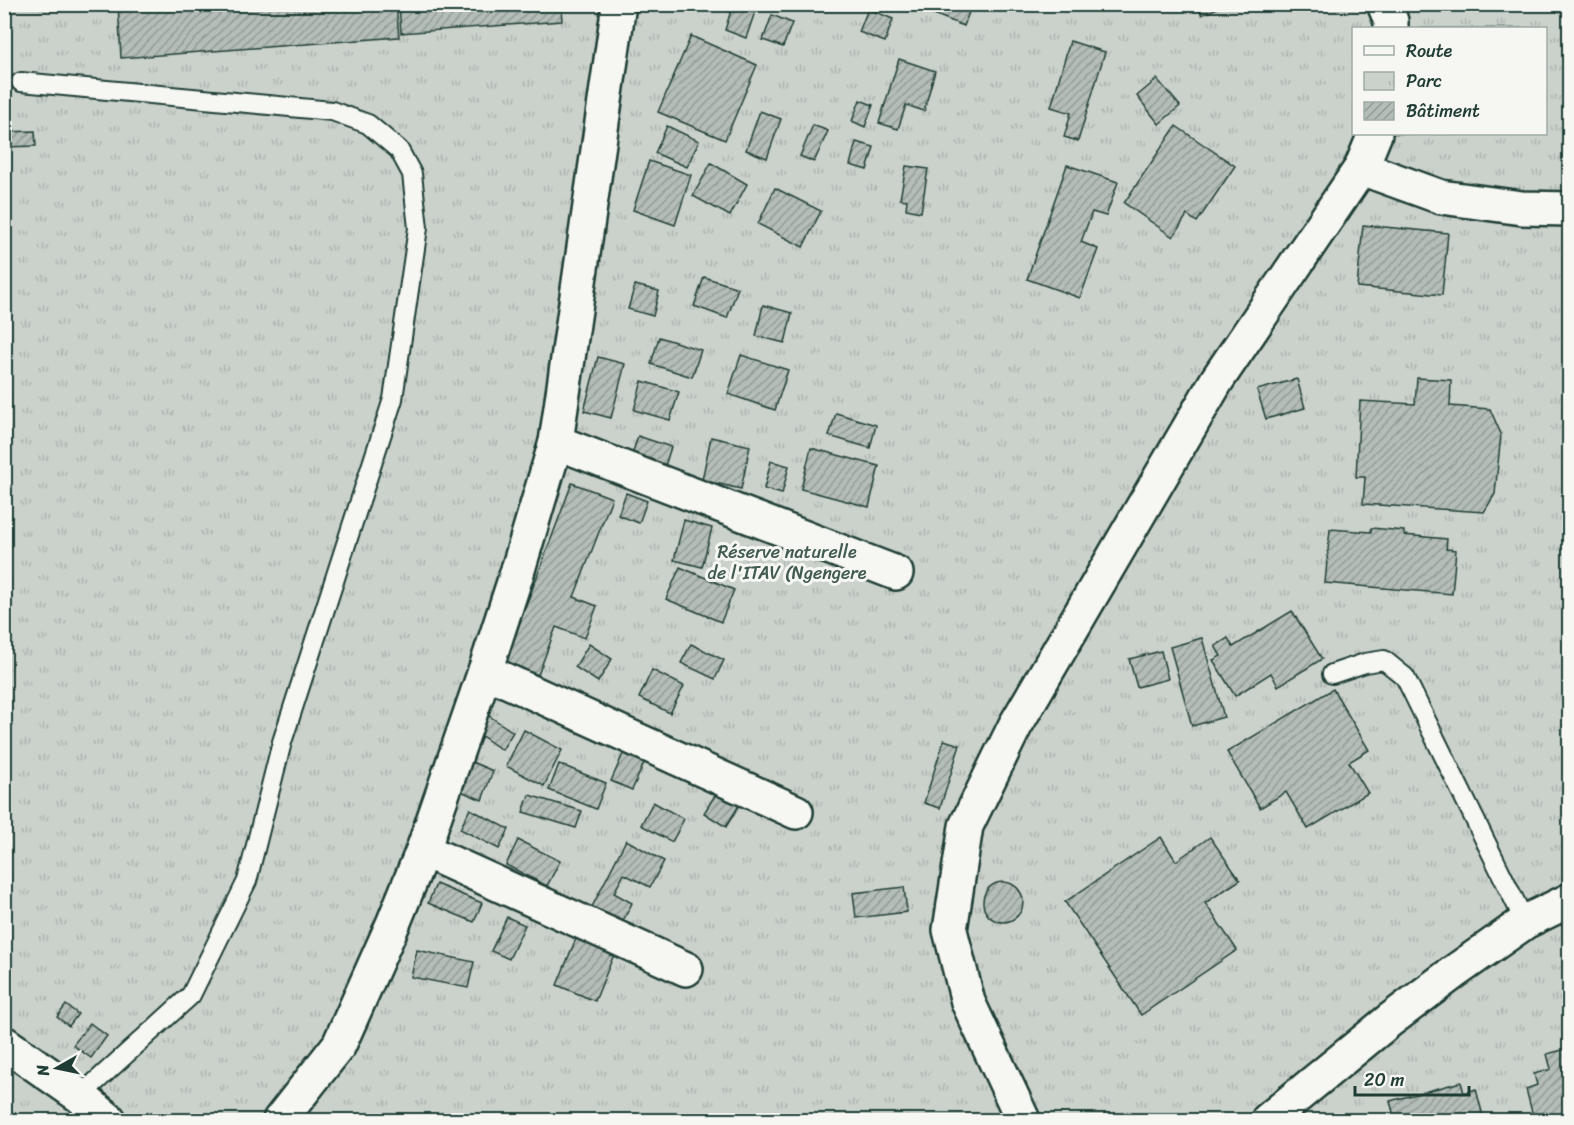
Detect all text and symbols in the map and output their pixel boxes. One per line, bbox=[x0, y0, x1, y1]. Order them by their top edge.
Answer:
legend bbox=[1352, 27, 1547, 135]
text: Route bbox=[1406, 35, 1453, 67]
text: Parc bbox=[1406, 65, 1442, 97]
text: Bâtiment bbox=[1406, 95, 1480, 127]
park label: Réserve naturelle de l'ITAV (Ngengere bbox=[708, 536, 867, 589]
north arrow bbox=[27, 1038, 87, 1098]
scale bar bbox=[1355, 1059, 1469, 1097]
text: N bbox=[27, 1062, 58, 1079]
text: 20 m bbox=[1364, 1064, 1404, 1096]

